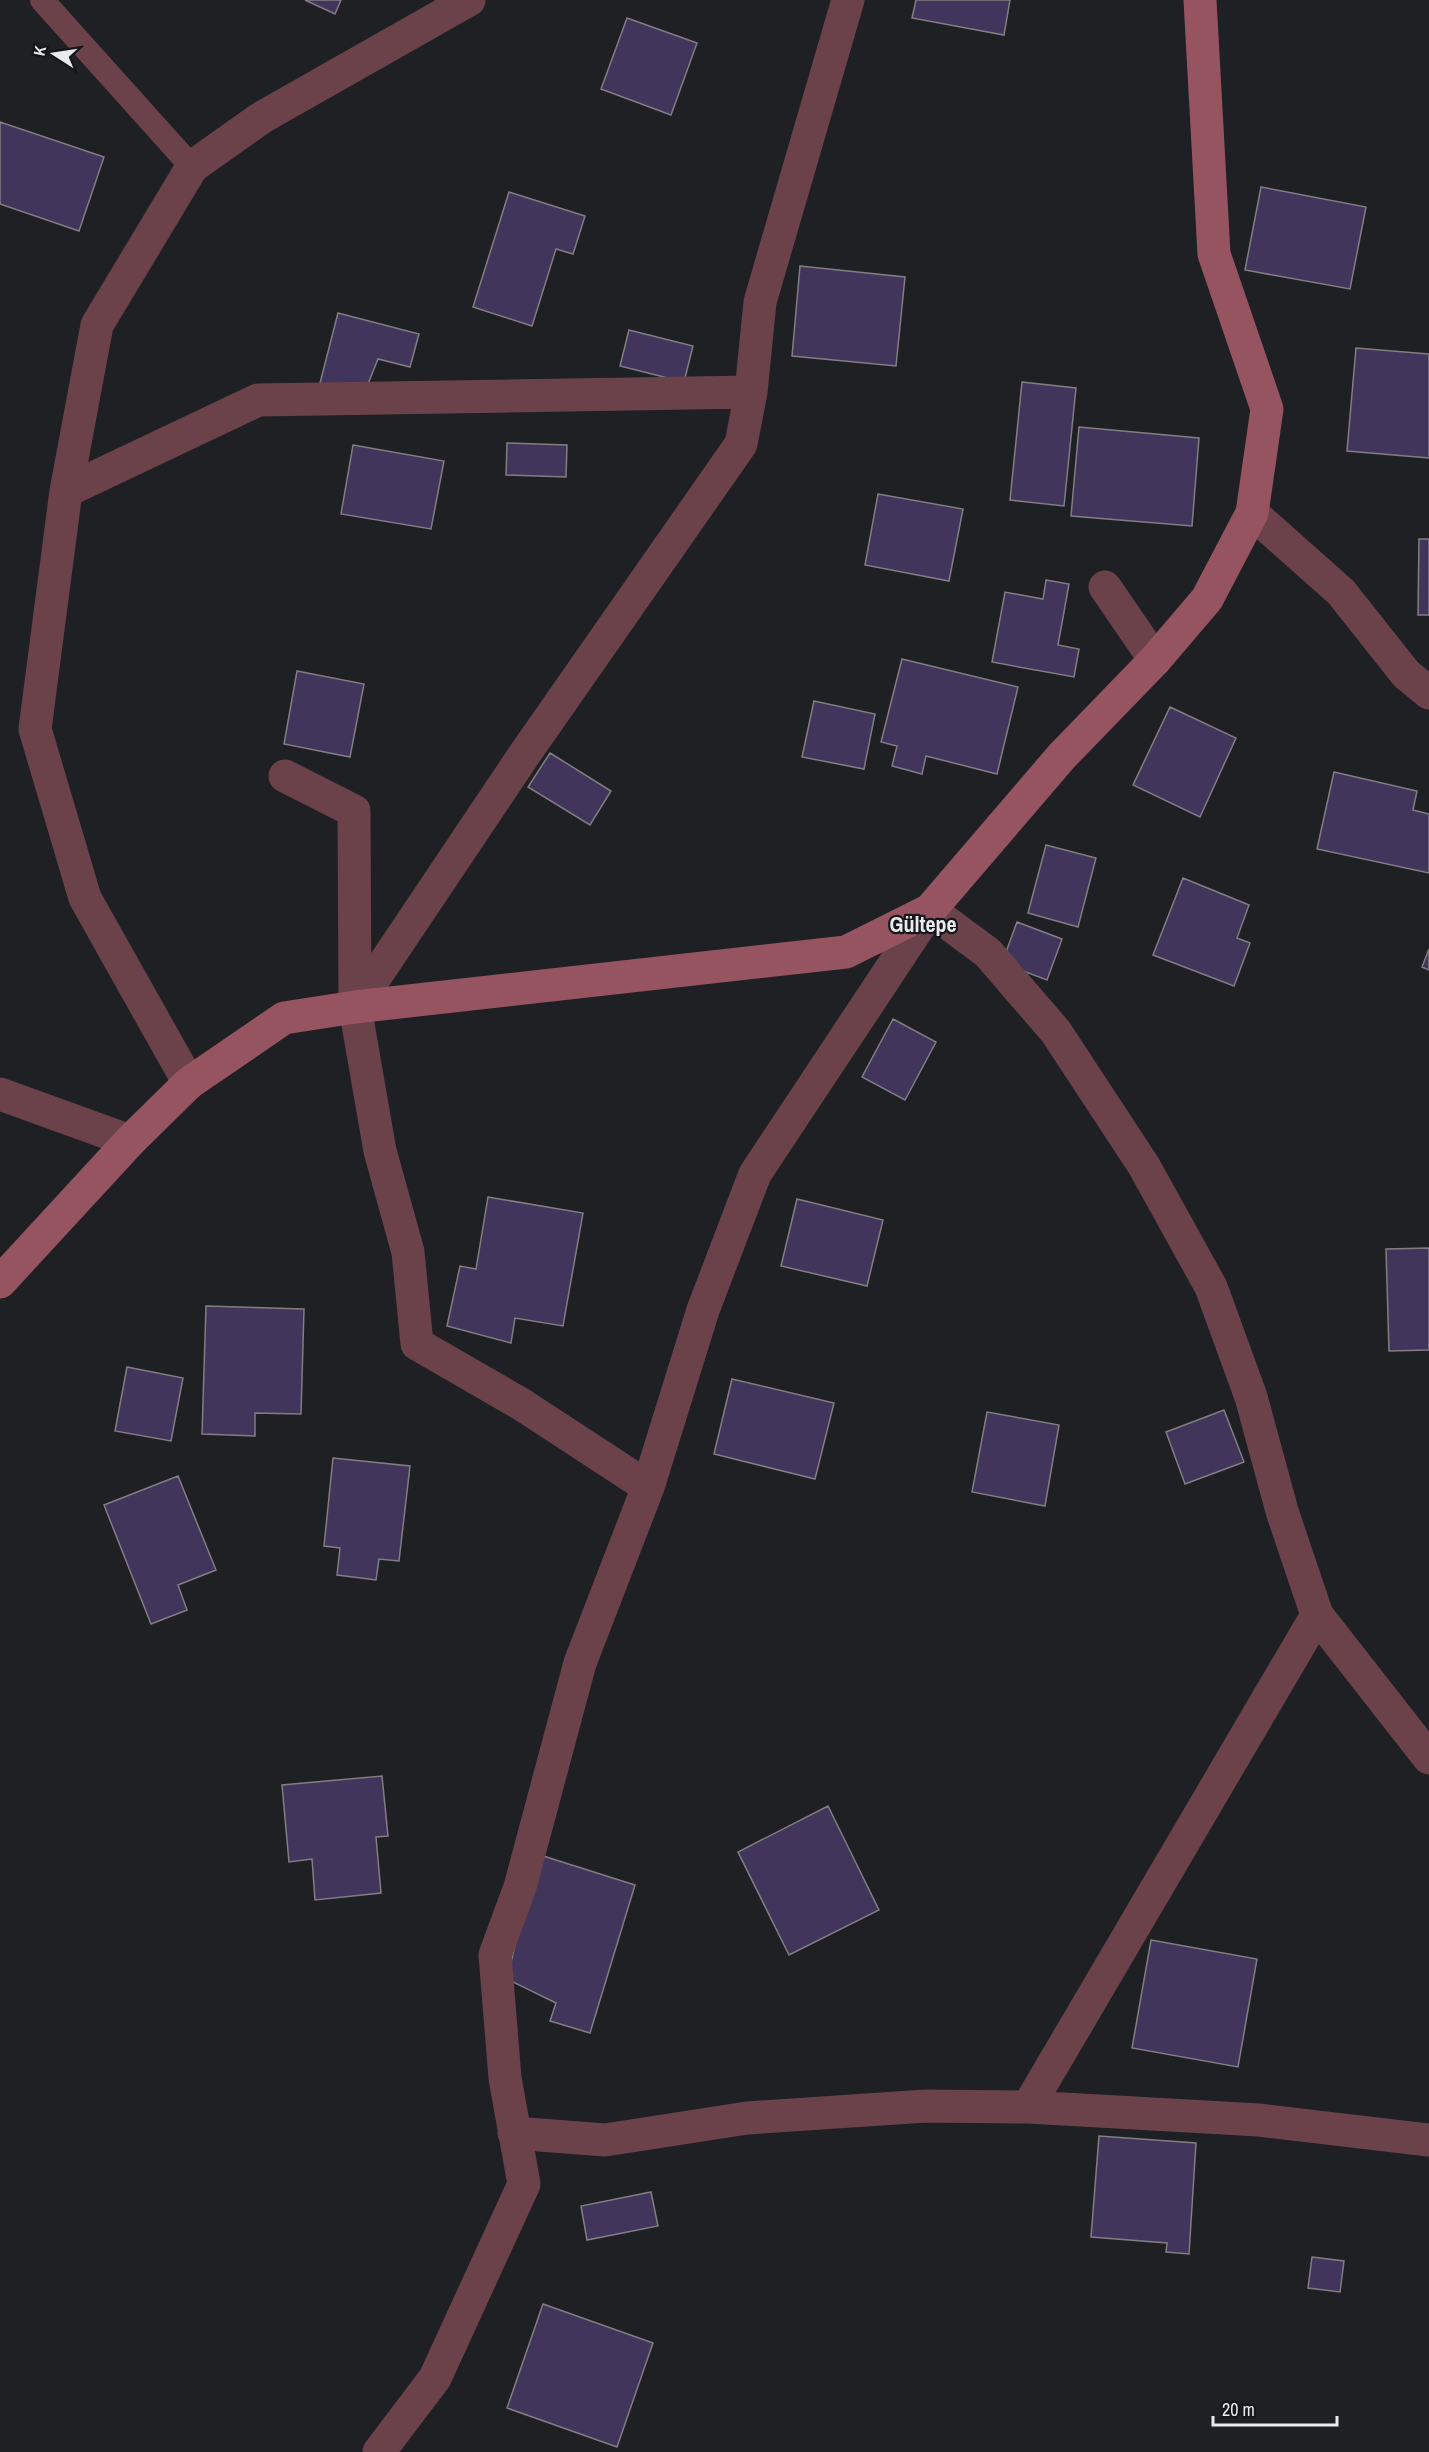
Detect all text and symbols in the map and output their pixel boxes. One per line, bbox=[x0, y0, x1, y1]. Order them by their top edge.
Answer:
north arrow bbox=[24, 24, 84, 84]
text: K bbox=[28, 43, 51, 58]
district label: Gültepe bbox=[889, 909, 957, 939]
scale bar bbox=[1213, 2389, 1338, 2427]
text: 20 m bbox=[1222, 2397, 1255, 2422]

